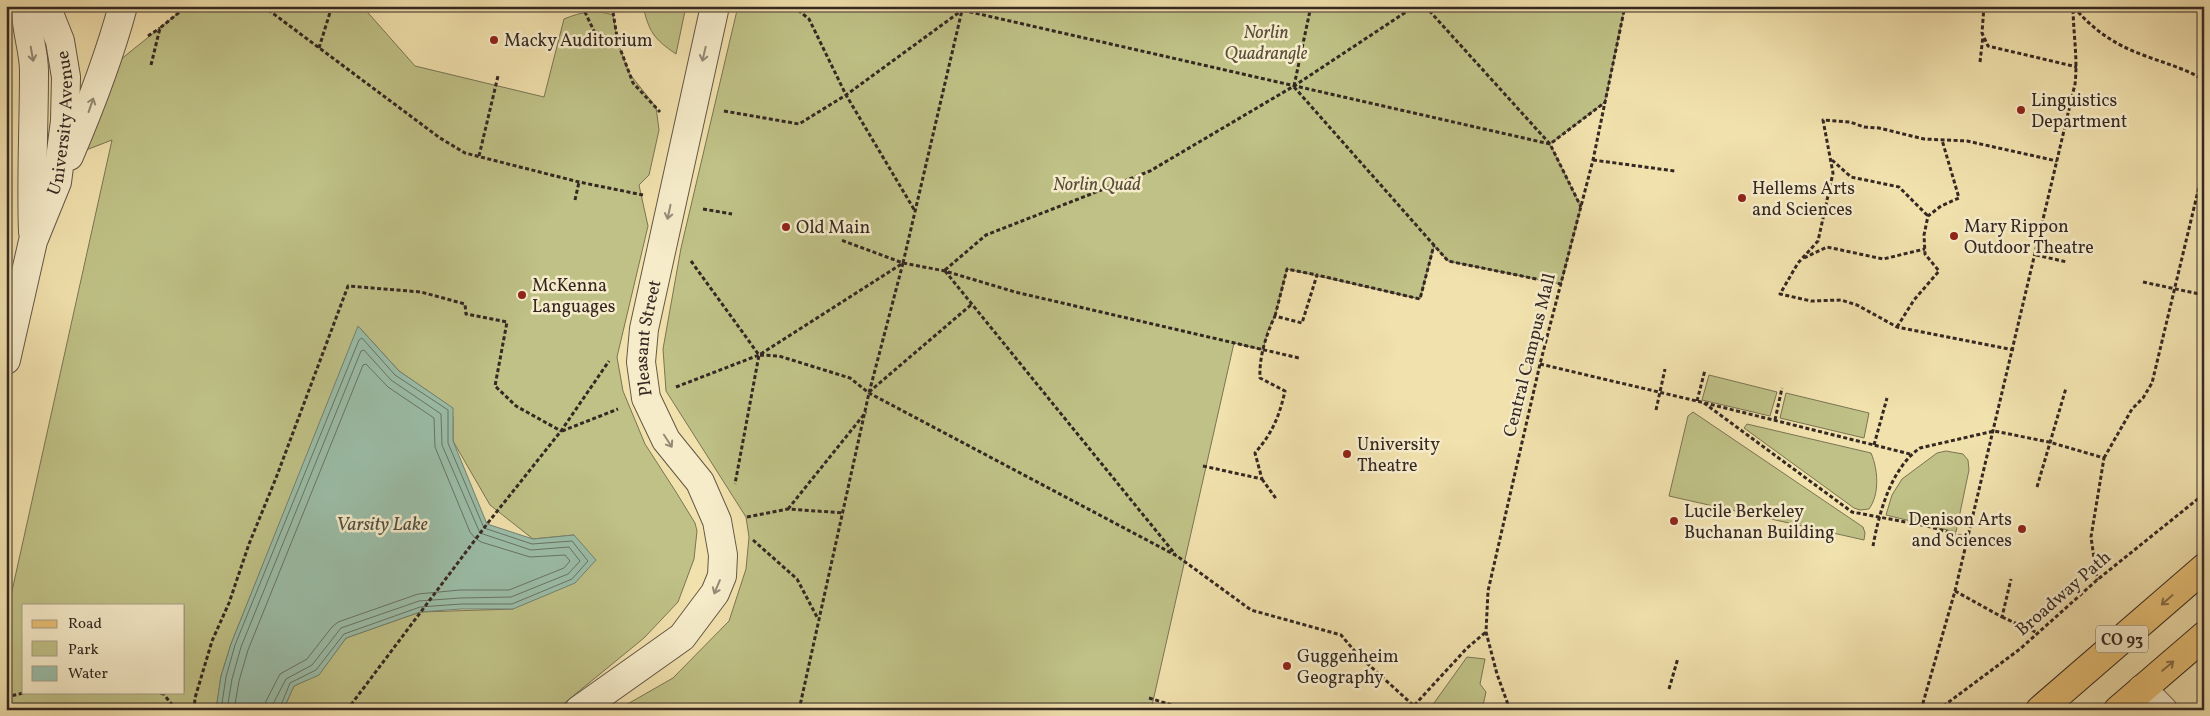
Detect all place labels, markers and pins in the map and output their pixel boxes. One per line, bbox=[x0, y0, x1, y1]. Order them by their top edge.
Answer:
place label: Macky Auditorium bbox=[504, 29, 653, 54]
marker: Macky Auditorium bbox=[488, 34, 500, 46]
place label: Linguistics Department bbox=[2031, 89, 2127, 135]
marker: Linguistics Department bbox=[2015, 104, 2027, 116]
place label: Hellems Arts and Sciences bbox=[1752, 177, 1855, 223]
marker: Hellems Arts and Sciences bbox=[1736, 192, 1748, 204]
place label: Mary Rippon Outdoor Theatre bbox=[1964, 215, 2094, 261]
place label: Old Main bbox=[796, 216, 870, 241]
marker: Old Main bbox=[780, 221, 792, 233]
marker: Mary Rippon Outdoor Theatre bbox=[1948, 230, 1960, 242]
place label: McKenna Languages bbox=[532, 274, 616, 320]
marker: McKenna Languages bbox=[516, 289, 528, 301]
place label: University Theatre bbox=[1357, 433, 1440, 479]
marker: University Theatre bbox=[1341, 448, 1353, 460]
place label: Lucile Berkeley Buchanan Building bbox=[1684, 500, 1834, 546]
place label: Denison Arts and Sciences bbox=[1908, 508, 2012, 554]
marker: Lucile Berkeley Buchanan Building bbox=[1668, 515, 1680, 527]
marker: Denison Arts and Sciences bbox=[2016, 523, 2028, 535]
place label: Guggenheim Geography bbox=[1297, 645, 1399, 691]
marker: Guggenheim Geography bbox=[1281, 660, 1293, 672]

